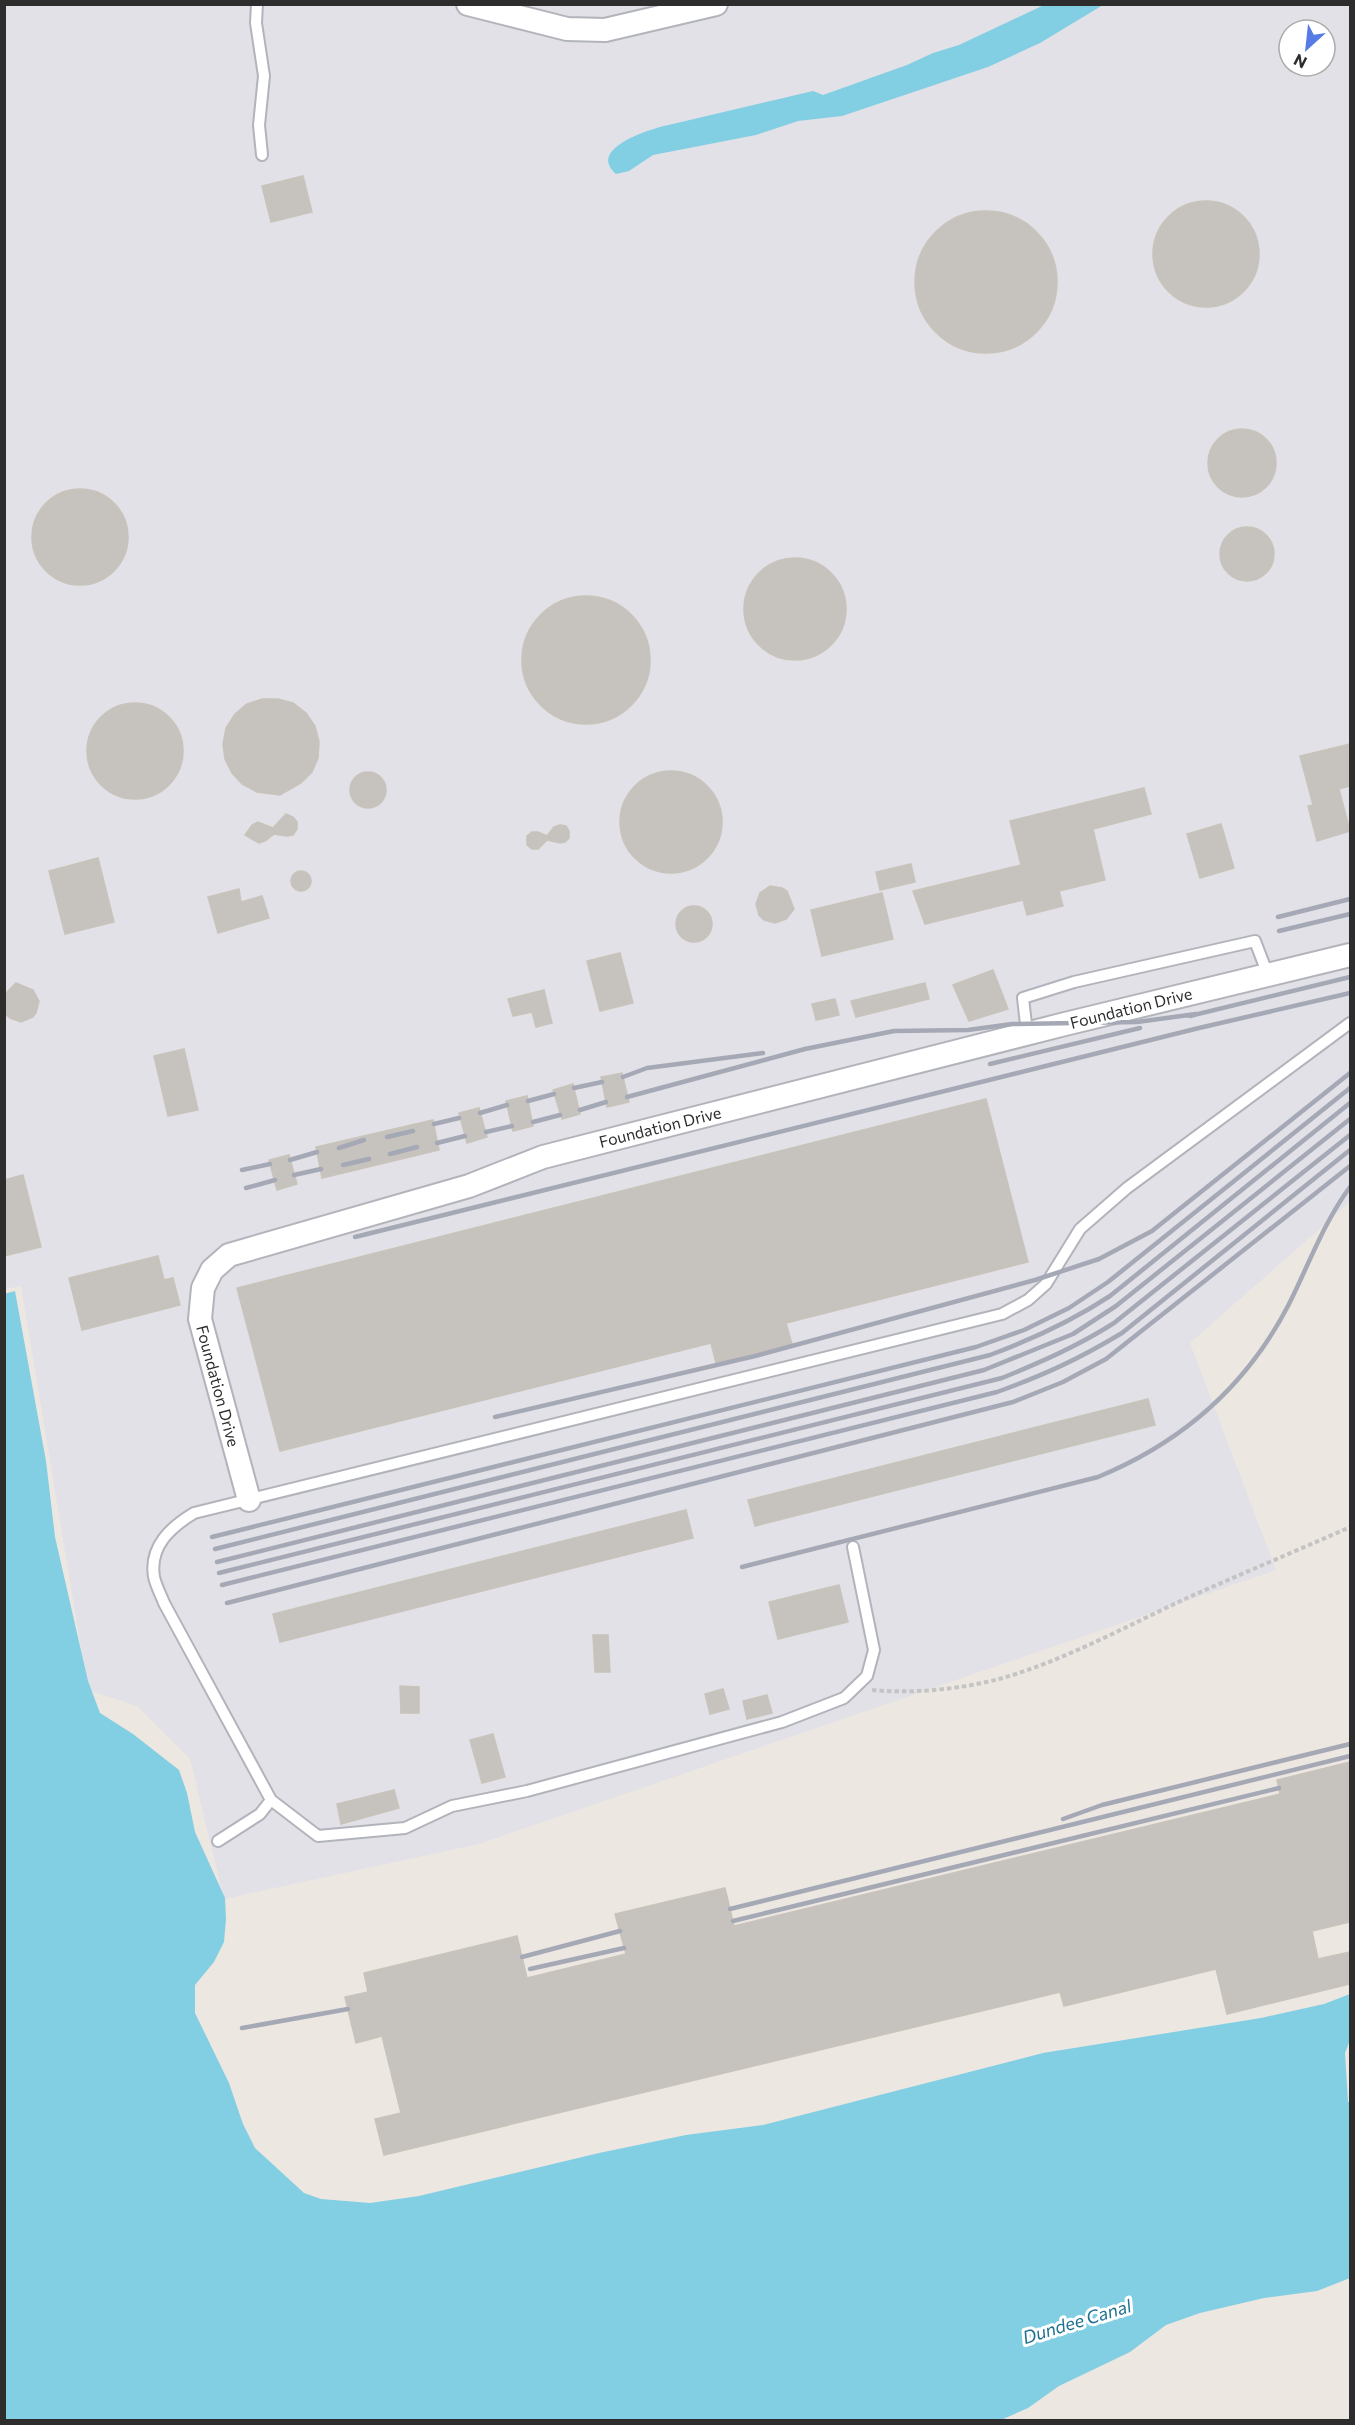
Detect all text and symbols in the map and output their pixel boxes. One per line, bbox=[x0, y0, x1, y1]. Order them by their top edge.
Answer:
north arrow bbox=[1277, 18, 1337, 78]
text: N bbox=[1290, 51, 1310, 73]
street label: Foundation Drive bbox=[1068, 983, 1194, 1032]
street label: Foundation Drive bbox=[597, 1102, 723, 1151]
street label: Foundation Drive bbox=[193, 1323, 244, 1449]
water label: Dundee Canal bbox=[1020, 2294, 1134, 2348]

